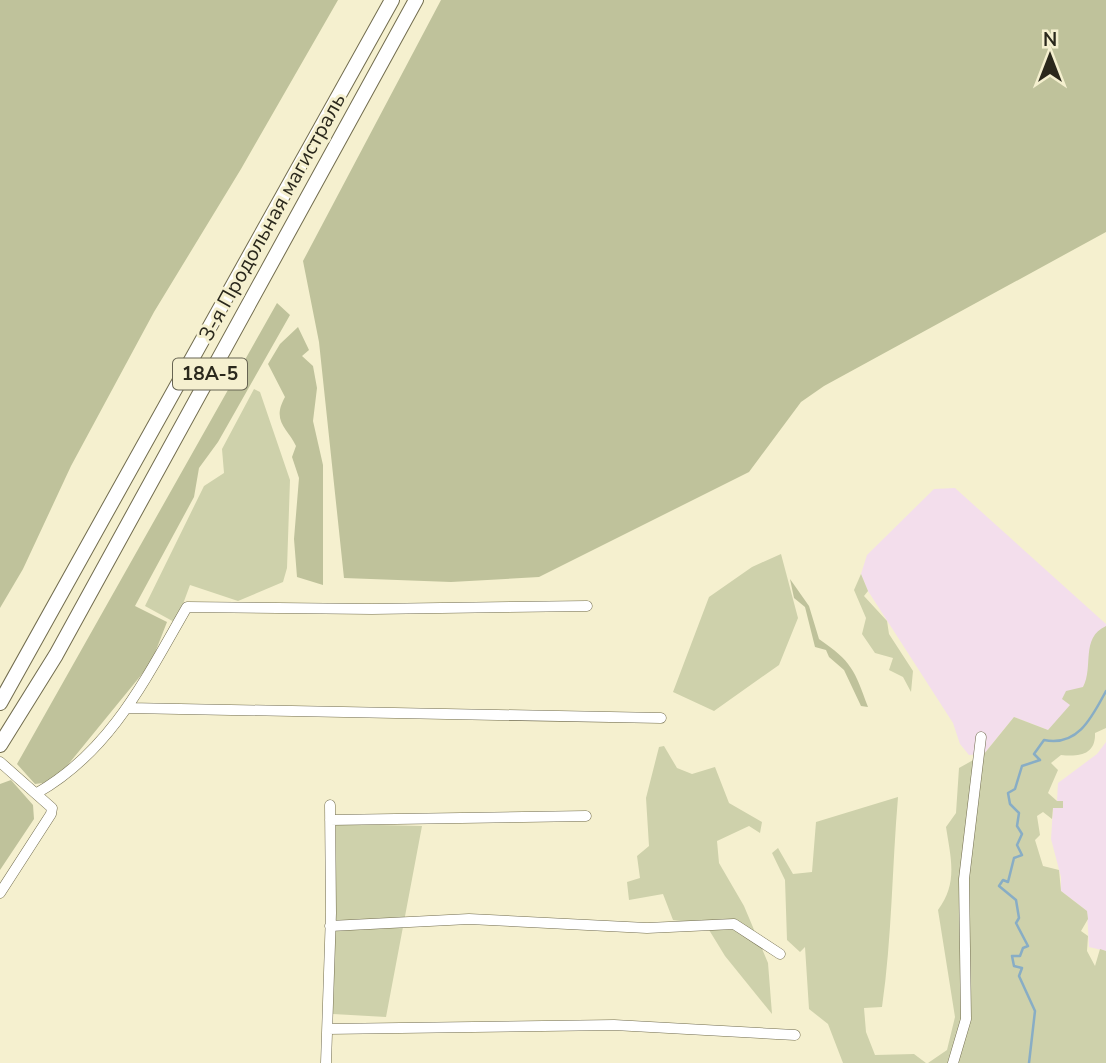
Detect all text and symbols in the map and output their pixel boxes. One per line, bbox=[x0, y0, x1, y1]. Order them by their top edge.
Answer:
north arrow bbox=[1015, 21, 1085, 91]
text: N bbox=[1043, 27, 1057, 53]
street label: 3-я Продольная магистраль bbox=[192, 88, 352, 346]
road number: 18А-5 bbox=[173, 358, 247, 390]

